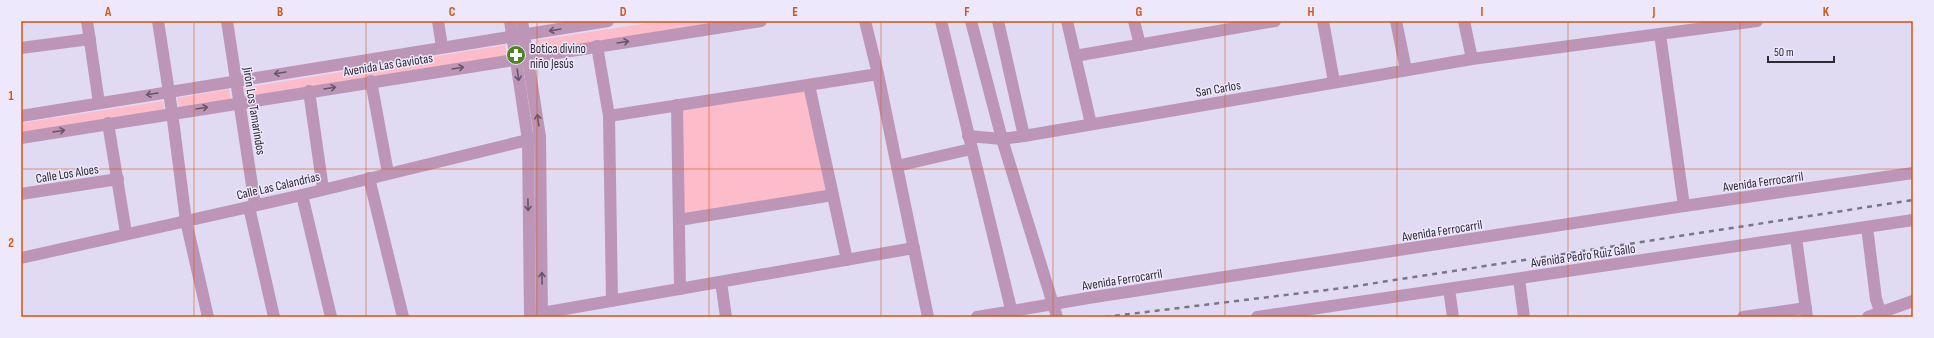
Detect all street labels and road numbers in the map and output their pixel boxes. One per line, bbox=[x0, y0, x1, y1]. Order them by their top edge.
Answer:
street label: Avenida Las Gaviotas bbox=[341, 50, 434, 80]
street label: Jirón Los Tamarindos bbox=[239, 65, 269, 156]
street label: San Carlos bbox=[1194, 77, 1242, 101]
street label: Calle Los Aloes bbox=[35, 161, 100, 187]
street label: Avenida Ferrocarril bbox=[1721, 168, 1804, 196]
street label: Calle Las Calandrias bbox=[235, 169, 322, 203]
street label: Avenida Ferrocarril bbox=[1400, 217, 1483, 245]
street label: Avenida Pedro Ruiz Gallo bbox=[1529, 241, 1636, 271]
street label: Avenida Ferrocarril bbox=[1080, 266, 1163, 294]

